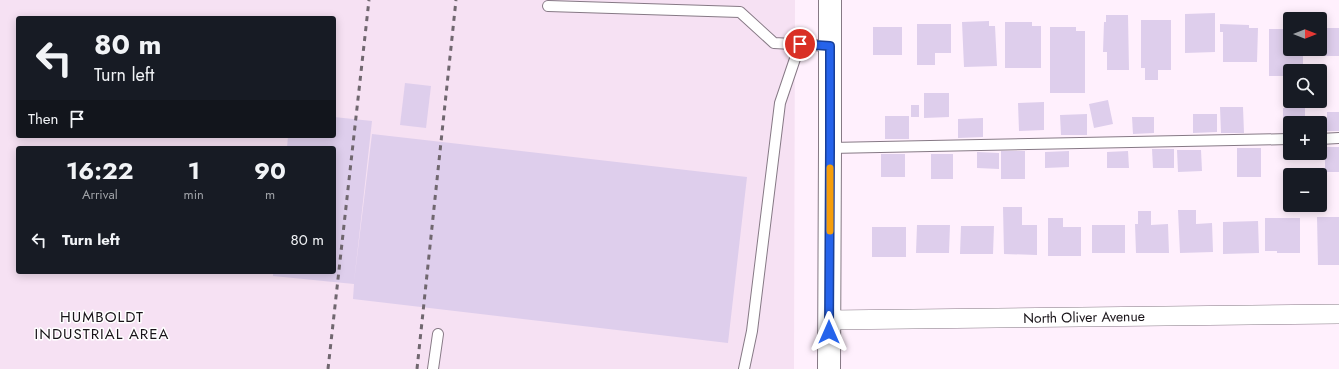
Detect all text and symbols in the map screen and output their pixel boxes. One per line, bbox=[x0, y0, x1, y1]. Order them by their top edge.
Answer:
north arrow bbox=[1283, 12, 1327, 56]
map controls bbox=[1283, 12, 1327, 212]
text: 80 m bbox=[94, 24, 161, 65]
pin bbox=[783, 27, 817, 61]
icon: left bbox=[28, 32, 80, 84]
icon: arrive bbox=[789, 33, 811, 55]
text: Turn left bbox=[94, 62, 154, 88]
button: search bbox=[1283, 64, 1327, 108]
text: Then bbox=[28, 108, 58, 130]
icon: arrive bbox=[66, 108, 88, 130]
button: + bbox=[1283, 116, 1327, 160]
text: 16:22 bbox=[66, 153, 134, 188]
text: 1 bbox=[188, 153, 200, 188]
text: 90 bbox=[254, 153, 286, 188]
button: − bbox=[1283, 168, 1327, 212]
text: Arrival bbox=[82, 185, 118, 204]
text: min bbox=[184, 185, 204, 204]
text: m bbox=[265, 185, 275, 204]
icon: left bbox=[28, 229, 50, 251]
text: Turn left bbox=[62, 229, 120, 251]
text: 80 m bbox=[291, 229, 324, 251]
district label: HUMBOLDT INDUSTRIAL AREA bbox=[35, 306, 169, 345]
street label: North Oliver Avenue bbox=[1023, 306, 1145, 328]
position arrow bbox=[808, 311, 850, 353]

